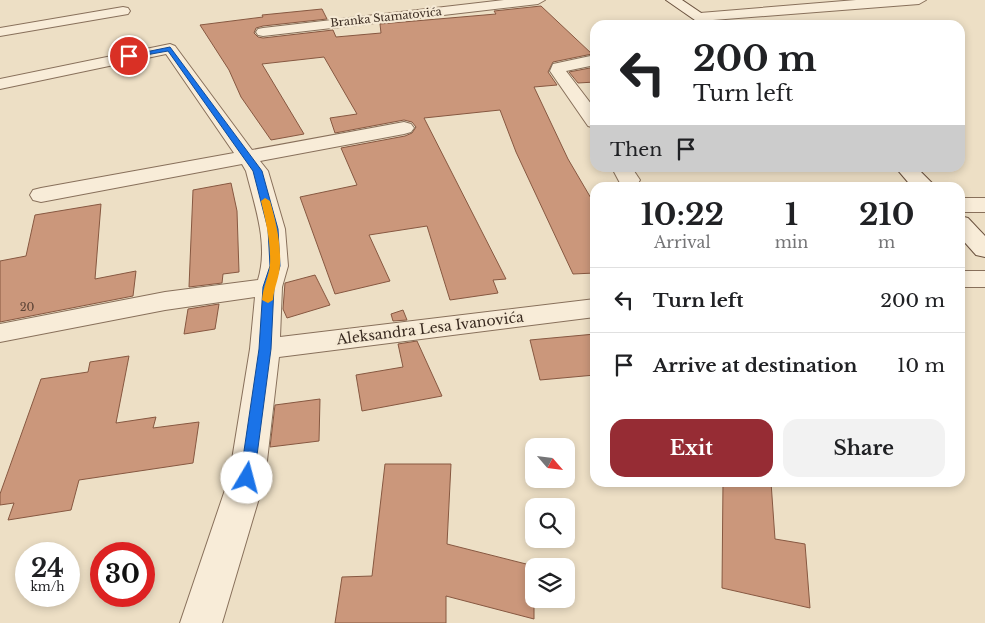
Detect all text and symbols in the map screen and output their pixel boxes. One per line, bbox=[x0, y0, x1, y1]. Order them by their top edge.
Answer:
street label: Branka Stamatovića bbox=[330, 4, 443, 30]
pin bbox=[108, 35, 150, 77]
text: 200 m bbox=[693, 37, 817, 80]
icon: left bbox=[610, 40, 675, 105]
icon: arrive bbox=[115, 42, 143, 70]
text: Turn left bbox=[693, 80, 793, 107]
icon: arrive bbox=[672, 135, 700, 163]
text: Then bbox=[610, 138, 662, 161]
text: 10:22 bbox=[641, 196, 724, 233]
text: 1 bbox=[785, 196, 798, 233]
text: 210 bbox=[859, 196, 914, 233]
text: Arrival bbox=[654, 232, 711, 252]
text: min bbox=[775, 232, 808, 252]
text: m bbox=[878, 232, 895, 252]
icon: left bbox=[610, 286, 638, 314]
text: Turn left bbox=[653, 289, 744, 312]
text: 200 m bbox=[880, 289, 945, 312]
house number: 20 bbox=[20, 300, 34, 314]
street label: Aleksandra Lesa Ivanovića bbox=[334, 308, 525, 349]
icon: arrive bbox=[610, 351, 638, 379]
text: Arrive at destination bbox=[653, 354, 857, 377]
text: 10 m bbox=[897, 354, 945, 377]
button: Exit bbox=[610, 419, 773, 477]
button: Share bbox=[783, 419, 945, 477]
north arrow bbox=[525, 438, 575, 488]
map controls bbox=[525, 438, 575, 608]
position arrow bbox=[220, 451, 272, 503]
button: search bbox=[525, 498, 575, 548]
speed limit sign: 30 bbox=[90, 542, 155, 607]
text: 24 bbox=[31, 553, 64, 584]
button: layers bbox=[525, 558, 575, 608]
text: km/h bbox=[30, 579, 65, 594]

